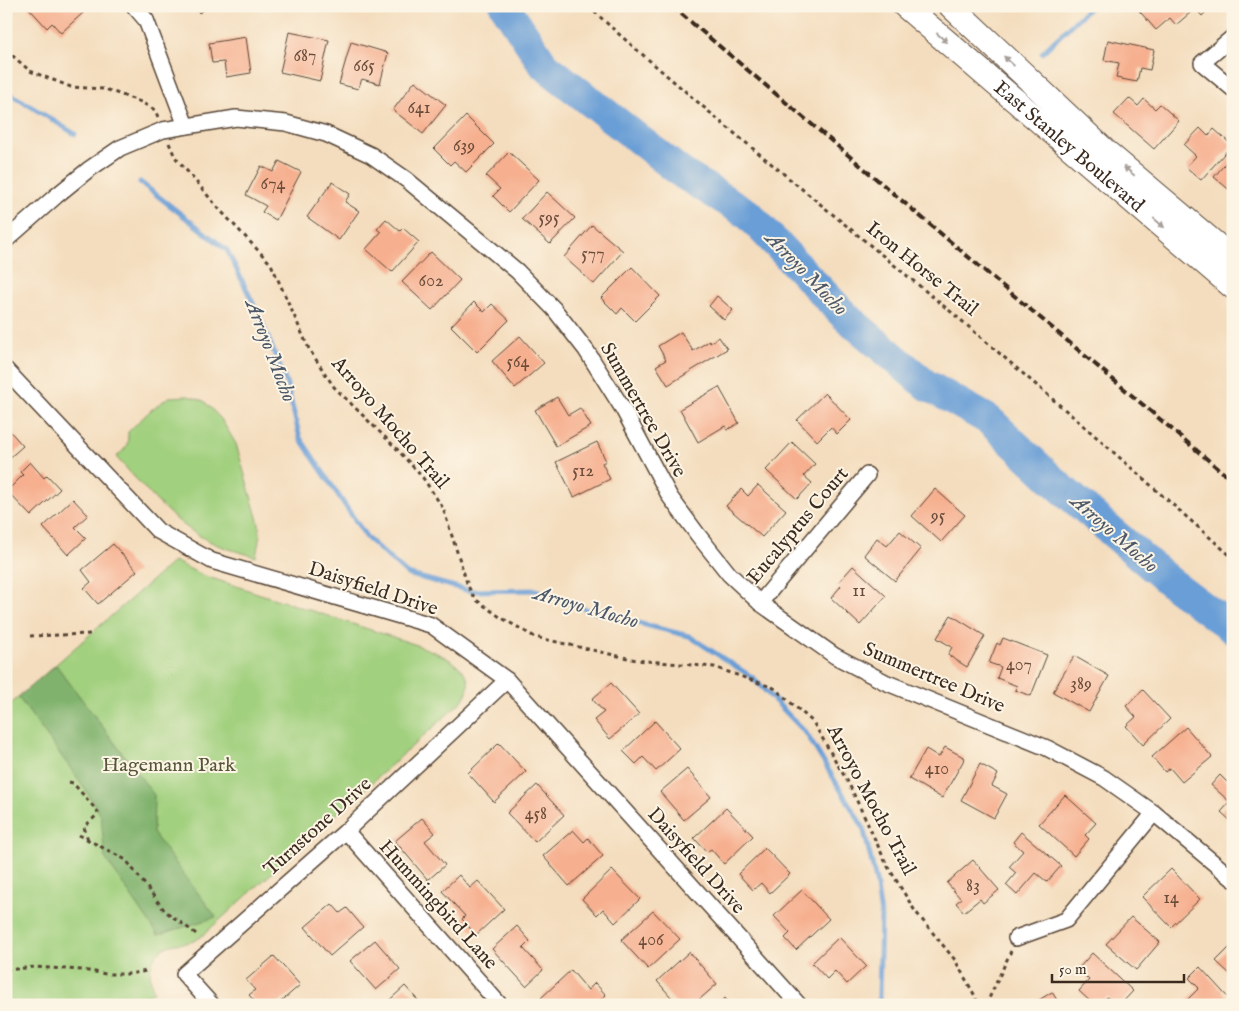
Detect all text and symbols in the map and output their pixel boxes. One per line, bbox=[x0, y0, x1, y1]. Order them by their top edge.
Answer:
one-way arrow bbox=[936, 32, 948, 44]
house number: 687 bbox=[293, 45, 317, 68]
house number: 665 bbox=[353, 55, 375, 78]
one-way arrow bbox=[1004, 55, 1016, 67]
street label: East Stanley Boulevard bbox=[989, 75, 1150, 218]
house number: 641 bbox=[407, 97, 431, 120]
house number: 639 bbox=[453, 135, 475, 158]
one-way arrow bbox=[1123, 166, 1135, 177]
house number: 674 bbox=[261, 173, 286, 196]
house number: 595 bbox=[539, 207, 560, 230]
street label: Iron Horse Trail bbox=[861, 216, 984, 322]
one-way arrow bbox=[1152, 218, 1165, 229]
water label: Arroyo Mocho bbox=[757, 224, 853, 322]
house number: 577 bbox=[581, 243, 605, 266]
house number: 602 bbox=[419, 270, 443, 293]
water label: Arroyo Mocho bbox=[237, 294, 302, 406]
street label: Summertree Drive bbox=[594, 338, 692, 482]
street label: Arroyo Mocho Trail bbox=[325, 351, 455, 495]
house number: 564 bbox=[507, 351, 530, 374]
house number: 512 bbox=[572, 460, 594, 483]
street label: Eucalyptus Court bbox=[742, 462, 854, 590]
water label: Arroyo Mocho bbox=[1063, 487, 1164, 580]
house number: 95 bbox=[930, 505, 946, 528]
street label: Daisyfield Drive bbox=[305, 556, 441, 622]
water label: Arroyo Mocho bbox=[529, 580, 642, 636]
house number: 11 bbox=[852, 580, 866, 603]
street label: Summertree Drive bbox=[859, 637, 1009, 719]
house number: 407 bbox=[1006, 654, 1032, 677]
house number: 389 bbox=[1070, 673, 1092, 696]
street label: Arroyo Mocho Trail bbox=[820, 720, 921, 880]
park label: Hagemann Park bbox=[102, 753, 236, 778]
house number: 410 bbox=[925, 758, 949, 781]
street label: Turnstone Drive bbox=[259, 772, 377, 882]
house number: 458 bbox=[525, 803, 547, 826]
street label: Daisyfield Drive bbox=[642, 803, 750, 919]
street label: Hummingbird Lane bbox=[373, 835, 503, 975]
house number: 83 bbox=[966, 875, 980, 898]
house number: 14 bbox=[1163, 887, 1179, 910]
house number: 406 bbox=[638, 929, 664, 952]
scale bar bbox=[1052, 951, 1184, 983]
text: 50 m bbox=[1059, 960, 1087, 979]

